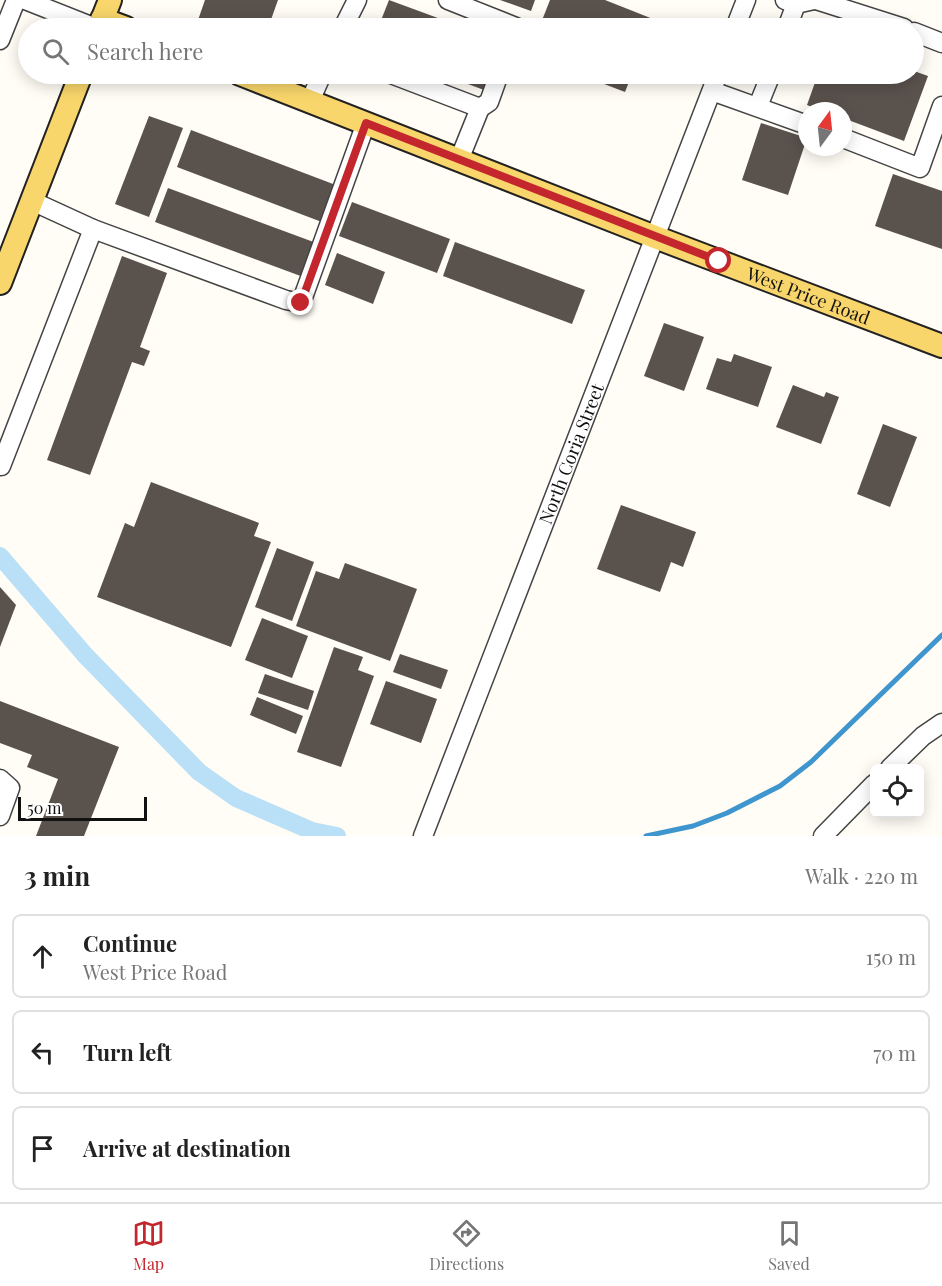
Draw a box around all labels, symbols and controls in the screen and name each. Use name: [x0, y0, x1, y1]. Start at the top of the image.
search box: [18, 18, 924, 84]
icon: search: [39, 35, 72, 68]
text: Search here: [87, 36, 203, 66]
north arrow: [798, 102, 852, 156]
route start: [705, 247, 731, 273]
street label: West Price Road: [743, 261, 874, 330]
route end: [287, 289, 313, 315]
street label: North Coria Street: [533, 379, 609, 527]
map controls: [870, 764, 924, 818]
button: locate: [870, 764, 924, 818]
scale bar: [18, 794, 147, 822]
text: 50 m: [27, 797, 61, 818]
text: 3 min: [24, 858, 90, 893]
text: Walk · 220 m: [805, 862, 918, 889]
text: Continue: [83, 928, 177, 958]
icon: ahead: [26, 940, 59, 973]
text: 150 m: [866, 943, 916, 970]
text: West Price Road: [83, 958, 227, 985]
icon: left: [26, 1036, 59, 1069]
text: Turn left: [83, 1037, 172, 1067]
text: 70 m: [873, 1039, 916, 1066]
icon: arrive: [26, 1132, 59, 1165]
text: Arrive at destination: [83, 1133, 291, 1163]
tab: Map: [132, 1217, 165, 1274]
tab: Directions: [429, 1217, 504, 1274]
tab: Saved: [768, 1217, 810, 1274]

